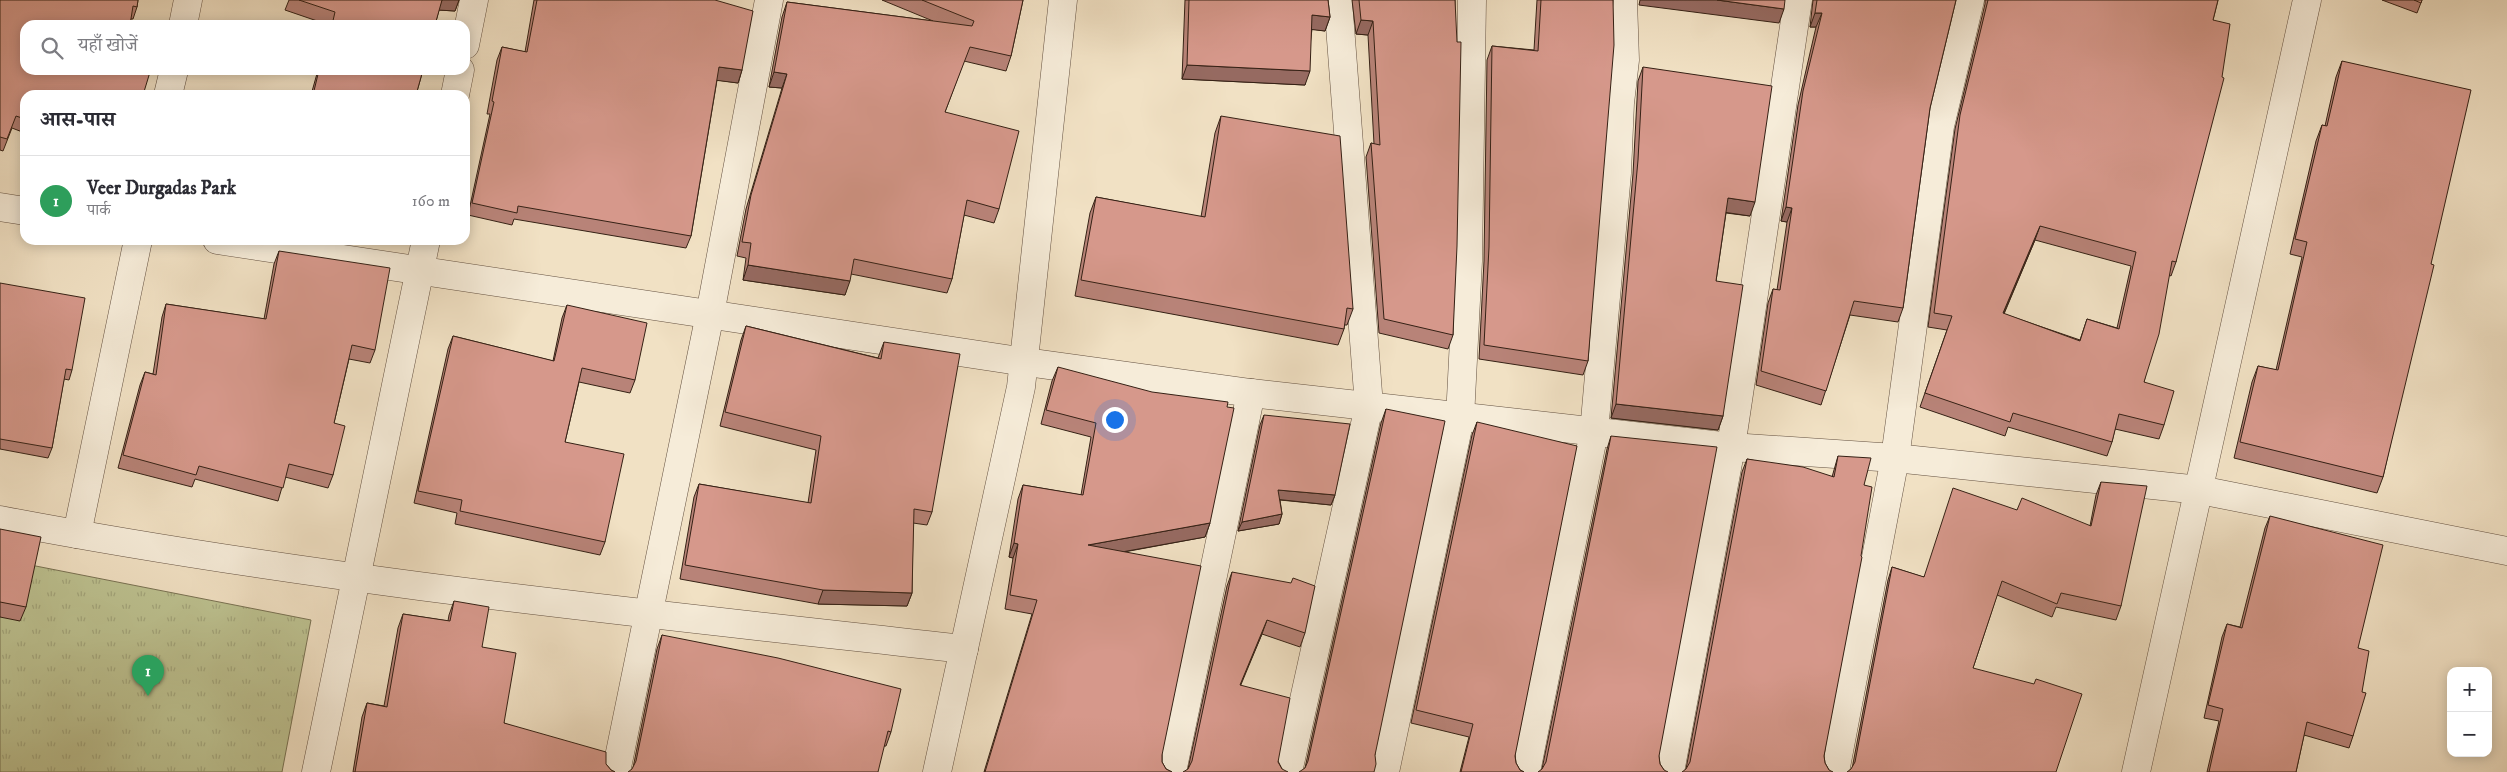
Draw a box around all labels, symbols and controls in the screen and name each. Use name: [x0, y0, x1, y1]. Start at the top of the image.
search box: [20, 20, 470, 75]
icon: search: [38, 34, 66, 62]
text: यहाँ खोजें: [78, 34, 138, 57]
text: आस-पास: [40, 107, 115, 133]
text: Veer Durgadas Park: [87, 177, 236, 200]
text: 1: [53, 191, 59, 211]
text: 160 m: [412, 191, 450, 211]
text: पार्क: [87, 200, 111, 220]
your location: [1102, 407, 1128, 433]
pin: 1: [132, 655, 164, 696]
map controls: [2447, 667, 2492, 757]
button: +: [2447, 667, 2492, 712]
button: −: [2447, 712, 2492, 757]

